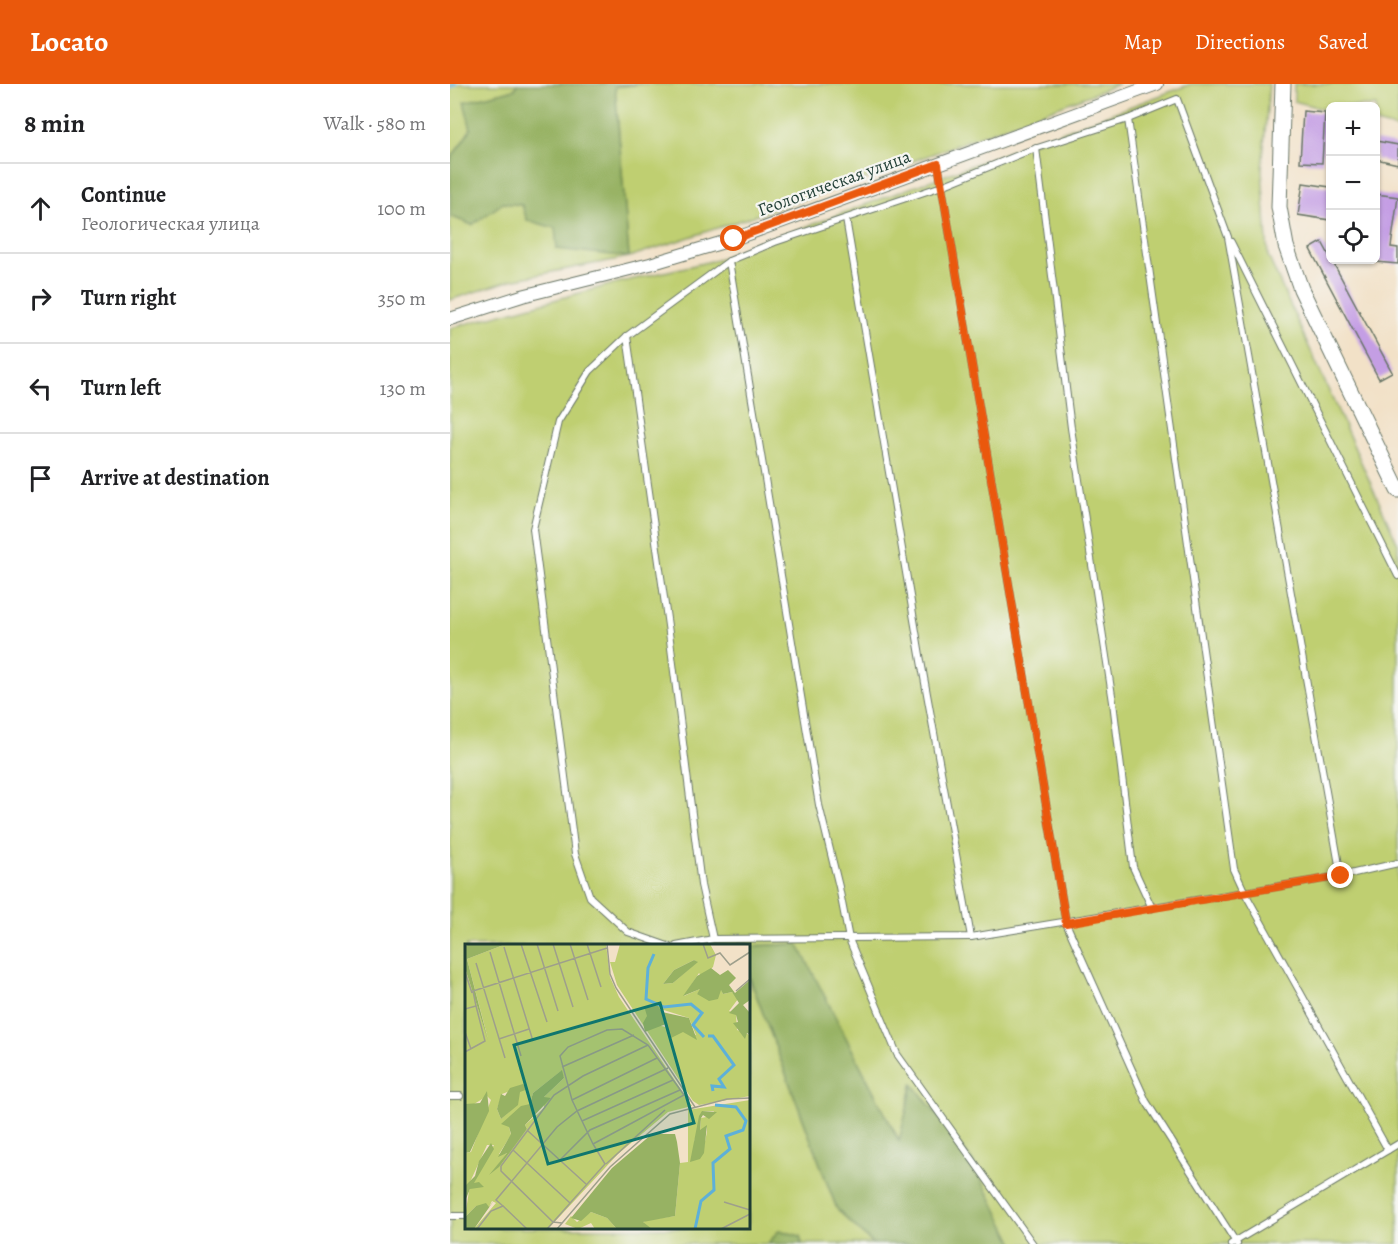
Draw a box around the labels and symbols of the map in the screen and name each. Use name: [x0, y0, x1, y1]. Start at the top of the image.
street label: Геологическая улица: [754, 144, 914, 222]
route start: [720, 225, 746, 251]
route end: [1327, 862, 1353, 888]
inset map: [465, 944, 750, 1229]

